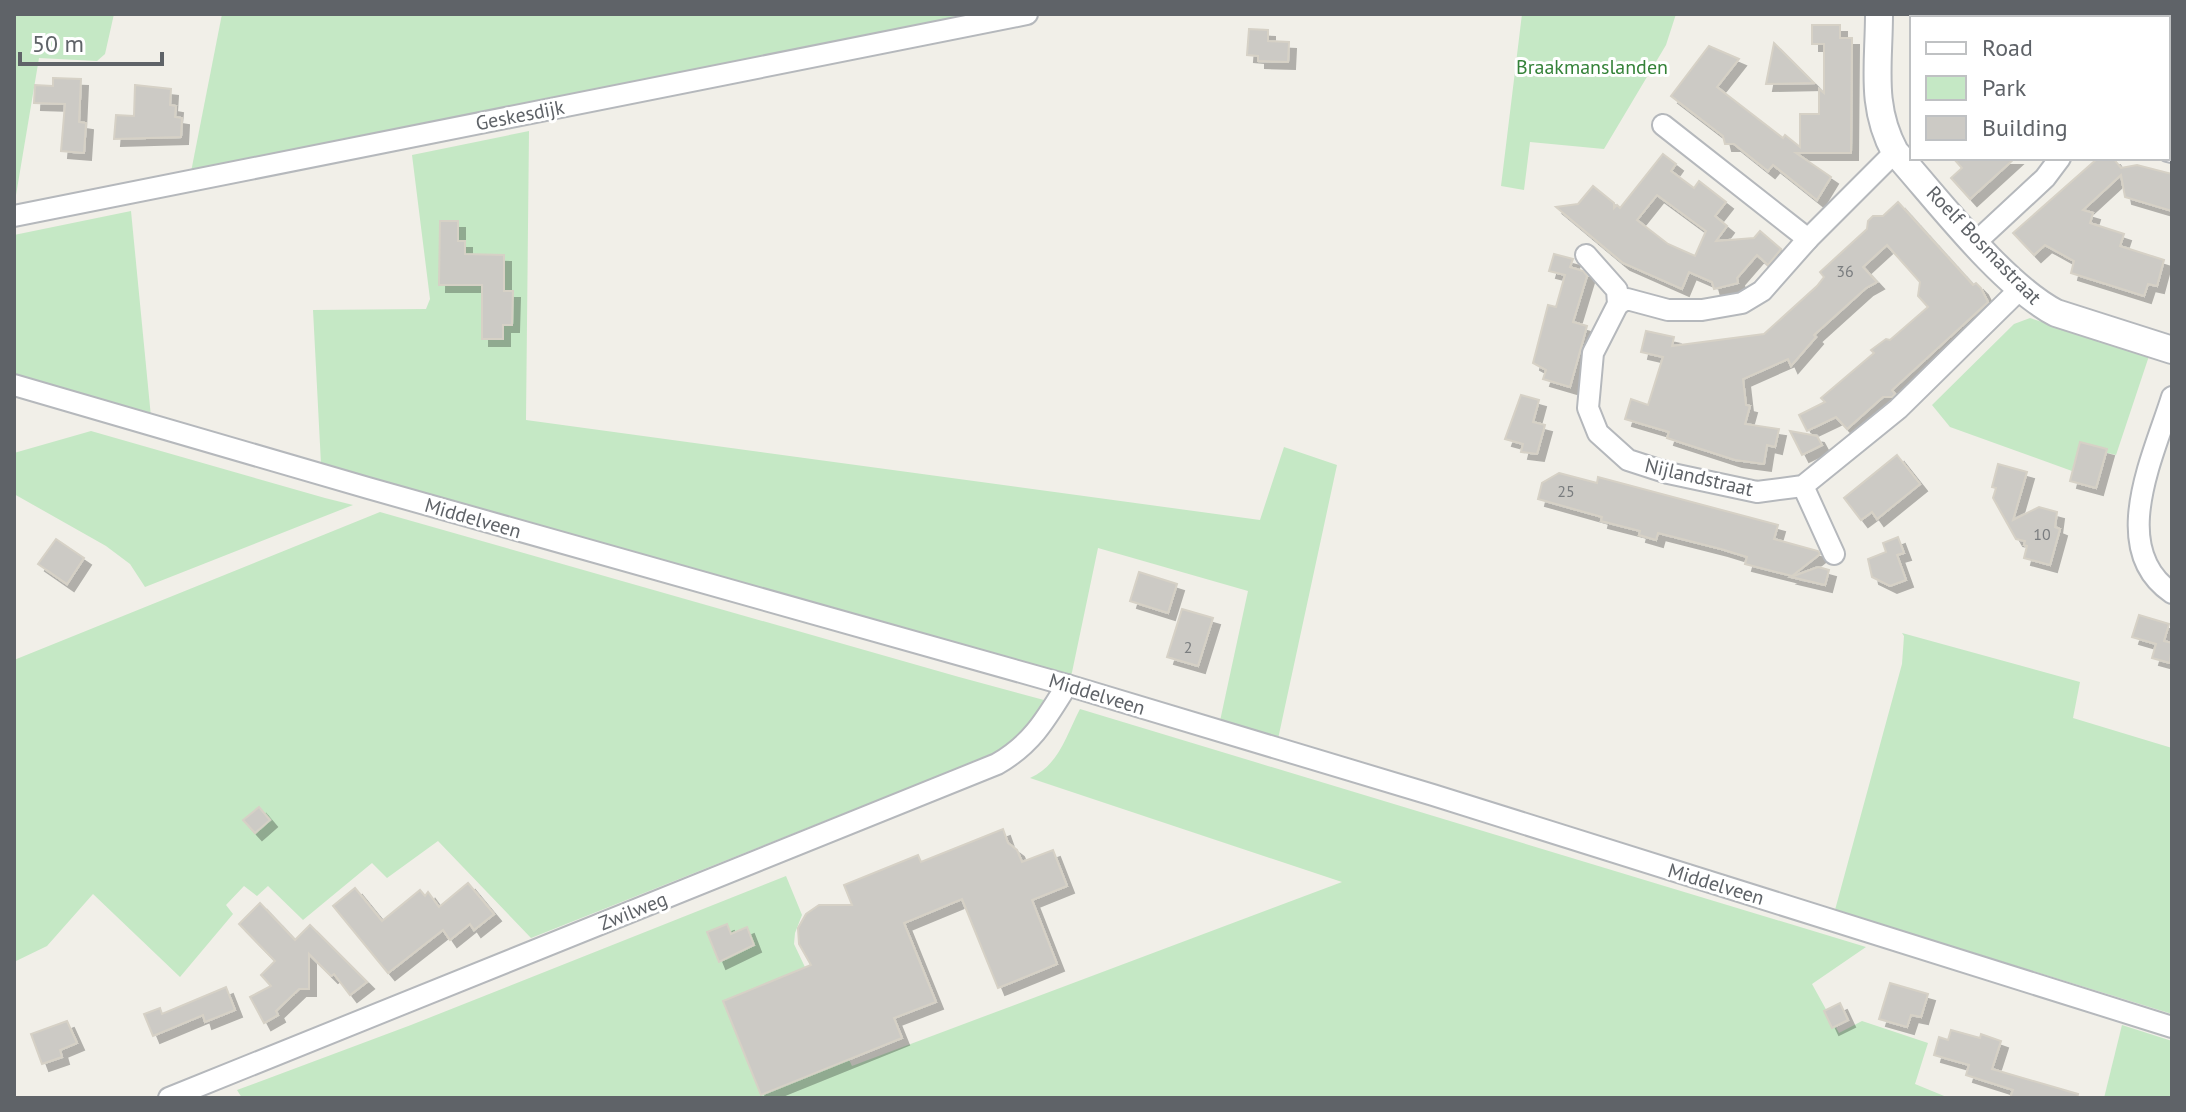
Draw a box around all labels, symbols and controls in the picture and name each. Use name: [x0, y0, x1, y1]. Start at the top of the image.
scale bar: [20, 16, 162, 66]
legend: [1910, 16, 2170, 160]
text: 50 m: [32, 28, 84, 59]
text: Road: [1982, 32, 2033, 63]
park label: Braakmanslanden: [1516, 54, 1668, 80]
text: Park: [1982, 72, 2027, 103]
street label: Geskesdijk: [473, 94, 567, 136]
text: Building: [1982, 112, 2068, 143]
street label: Roelf Bosmastraat: [1921, 180, 2047, 310]
house number: 36: [1836, 261, 1854, 281]
street label: Nijlandstraat: [1642, 452, 1756, 502]
house number: 25: [1557, 481, 1575, 501]
street label: Middelveen: [422, 492, 524, 544]
house number: 10: [2033, 524, 2051, 544]
house number: 2: [1184, 637, 1192, 657]
street label: Middelveen: [1046, 667, 1148, 721]
street label: Middelveen: [1665, 857, 1767, 911]
street label: Zwilweg: [595, 886, 671, 936]

